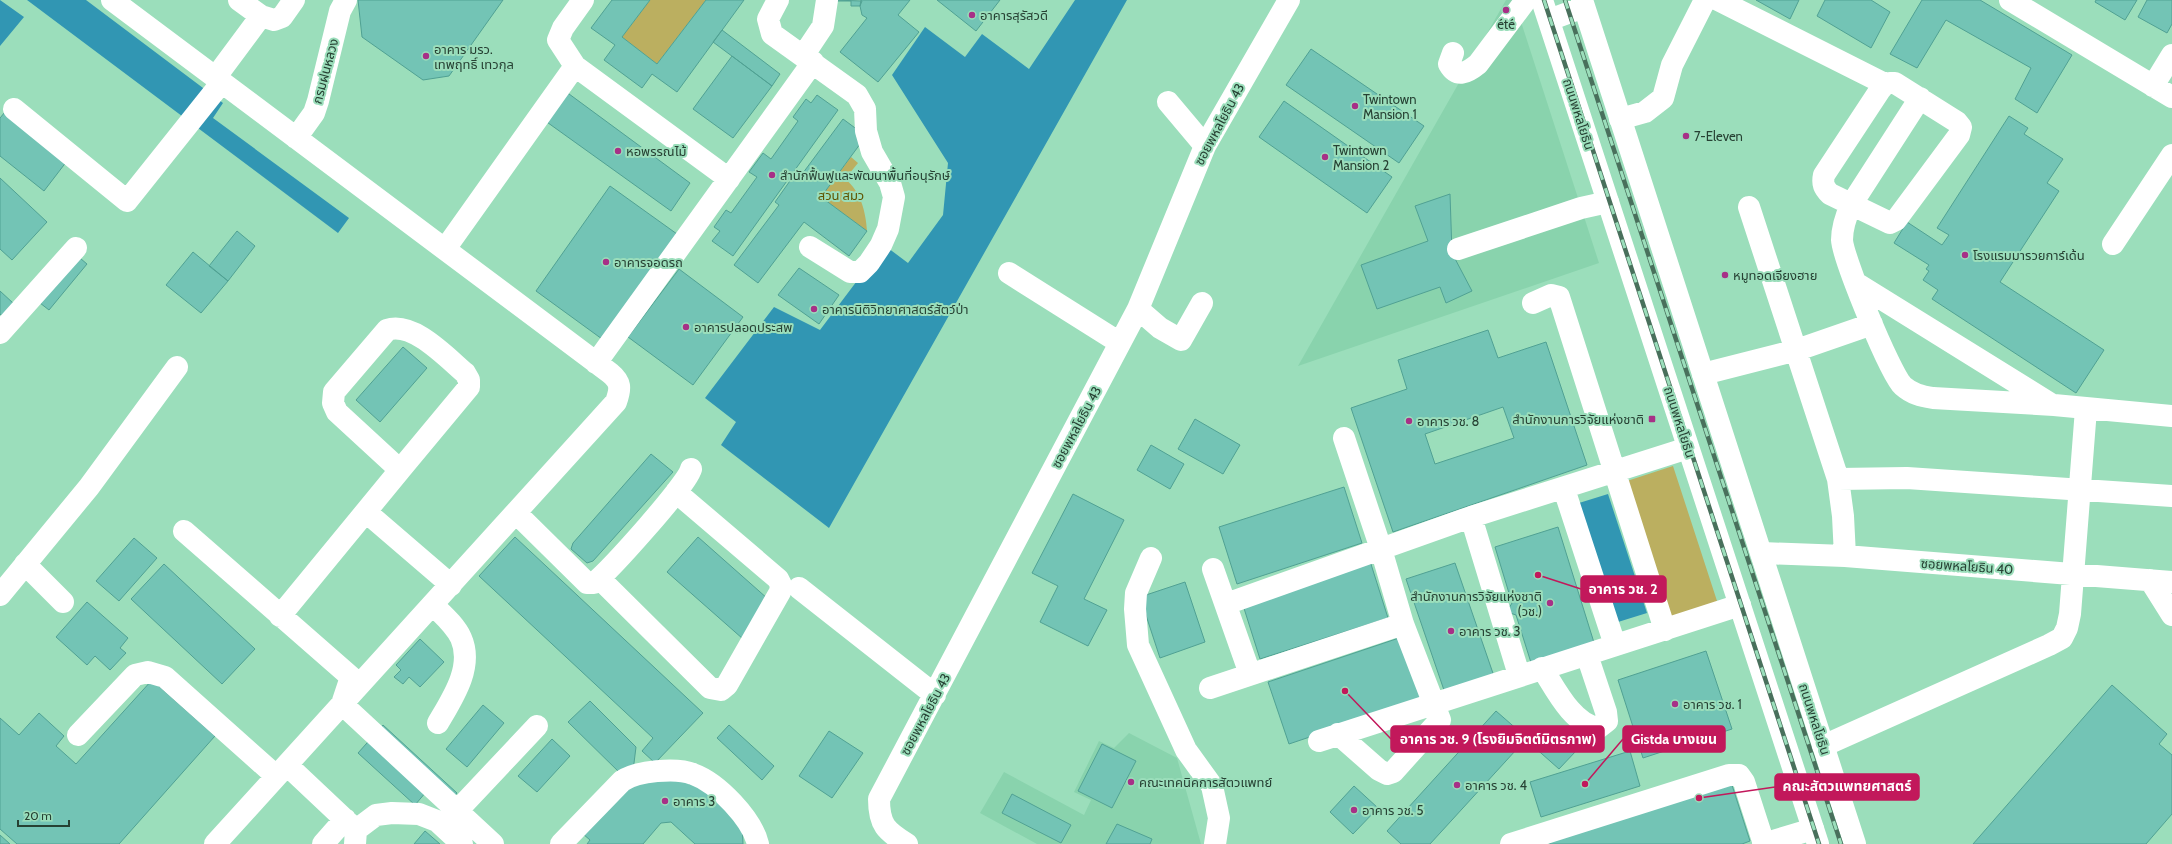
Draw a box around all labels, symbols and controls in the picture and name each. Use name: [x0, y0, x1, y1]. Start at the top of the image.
marker: été: [1501, 5, 1511, 15]
place label: อาคารสุรัสวดี: [980, 7, 1048, 23]
marker: อาคารสุรัสวดี: [967, 10, 977, 20]
place label: été: [1497, 16, 1515, 32]
street label: กรมฝนหลวง: [309, 37, 341, 105]
place label: อาคาร มรว. เทพฤทธิ์ เทวกุล: [434, 41, 514, 72]
marker: อาคาร มรว. เทพฤทธิ์ เทวกุล: [421, 51, 431, 61]
street label: ถนนพหลโยธิน: [1560, 76, 1598, 152]
street label: ซอยพหลโยธิน 43: [1191, 80, 1247, 168]
place label: Twintown Mansion 1: [1363, 91, 1417, 122]
marker: Twintown Mansion 1: [1350, 101, 1360, 111]
place label: 7-Eleven: [1694, 128, 1743, 144]
marker: 7-Eleven: [1681, 131, 1691, 141]
place label: Twintown Mansion 2: [1333, 142, 1389, 173]
place label: หอพรรณไม้: [626, 143, 687, 159]
marker: หอพรรณไม้: [613, 146, 623, 156]
marker: Twintown Mansion 2: [1320, 152, 1330, 162]
place label: สำนักฟื้นฟูและพัฒนาพื้นที่อนุรักษ์: [780, 166, 950, 183]
marker: สำนักฟื้นฟูและพัฒนาพื้นที่อนุรักษ์: [767, 170, 777, 180]
park label: สวน สมว: [818, 187, 864, 203]
place label: โรงแรมมารวยการ์เด้น: [1973, 247, 2085, 263]
marker: โรงแรมมารวยการ์เด้น: [1960, 250, 1970, 260]
place label: อาคารจอดรถ: [614, 254, 683, 270]
marker: อาคารจอดรถ: [601, 257, 611, 267]
place label: หมูทอดเจียงฮาย: [1733, 267, 1817, 283]
marker: หมูทอดเจียงฮาย: [1720, 270, 1730, 280]
place label: อาคารนิติวิทยาศาสตร์สัตว์ป่า: [822, 301, 969, 317]
marker: อาคารนิติวิทยาศาสตร์สัตว์ป่า: [809, 304, 819, 314]
place label: อาคารปลอดประสพ: [694, 319, 792, 335]
marker: อาคารปลอดประสพ: [681, 322, 691, 332]
street label: ซอยพหลโยธิน 43: [1048, 383, 1104, 471]
street label: ถนนพหลโยธิน: [1661, 384, 1699, 460]
place label: สำนักงานการวิจัยแห่งชาติ: [1512, 411, 1644, 427]
place label: อาคาร วช. 8: [1417, 413, 1479, 429]
marker: สำนักงานการวิจัยแห่งชาติ: [1647, 414, 1657, 424]
marker: อาคาร วช. 8: [1404, 416, 1414, 426]
street label: ซอยพหลโยธิน 40: [1920, 555, 2014, 577]
callout: อาคาร วช. 2: [1581, 576, 1666, 602]
text: อาคาร วช. 2: [1588, 580, 1658, 598]
place label: สำนักงานการวิจัยแห่งชาติ (วช.): [1410, 588, 1542, 619]
marker: สำนักงานการวิจัยแห่งชาติ (วช.): [1545, 598, 1555, 608]
place label: อาคาร วช. 3: [1459, 623, 1520, 639]
marker: อาคาร วช. 3: [1446, 626, 1456, 636]
street label: ซอยพหลโยธิน 43: [897, 670, 953, 758]
street label: ถนนพหลโยธิน: [1796, 681, 1834, 757]
place label: อาคาร วช. 1: [1683, 696, 1742, 712]
marker: อาคาร วช. 1: [1670, 699, 1680, 709]
callout: อาคาร วช. 9 (โรงยิมจิตต์มิตรภาพ): [1391, 726, 1604, 752]
callout: Gistda บางเขน: [1623, 726, 1725, 752]
text: อาคาร วช. 9 (โรงยิมจิตต์มิตรภาพ): [1400, 730, 1596, 748]
text: Gistda บางเขน: [1631, 730, 1717, 748]
place label: คณะเทคนิคการสัตวแพทย์: [1139, 774, 1272, 790]
callout: คณะสัตวแพทยศาสตร์: [1775, 774, 1919, 800]
marker: คณะเทคนิคการสัตวแพทย์: [1126, 777, 1136, 787]
place label: อาคาร วช. 4: [1465, 777, 1527, 793]
text: คณะสัตวแพทยศาสตร์: [1783, 777, 1912, 795]
marker: อาคาร วช. 4: [1452, 780, 1462, 790]
place label: อาคาร 3: [673, 793, 715, 809]
marker: อาคาร 3: [660, 796, 670, 806]
scale bar: [18, 802, 69, 828]
place label: อาคาร วช. 5: [1362, 802, 1423, 818]
marker: อาคาร วช. 5: [1349, 805, 1359, 815]
text: 20 m: [24, 808, 52, 823]

